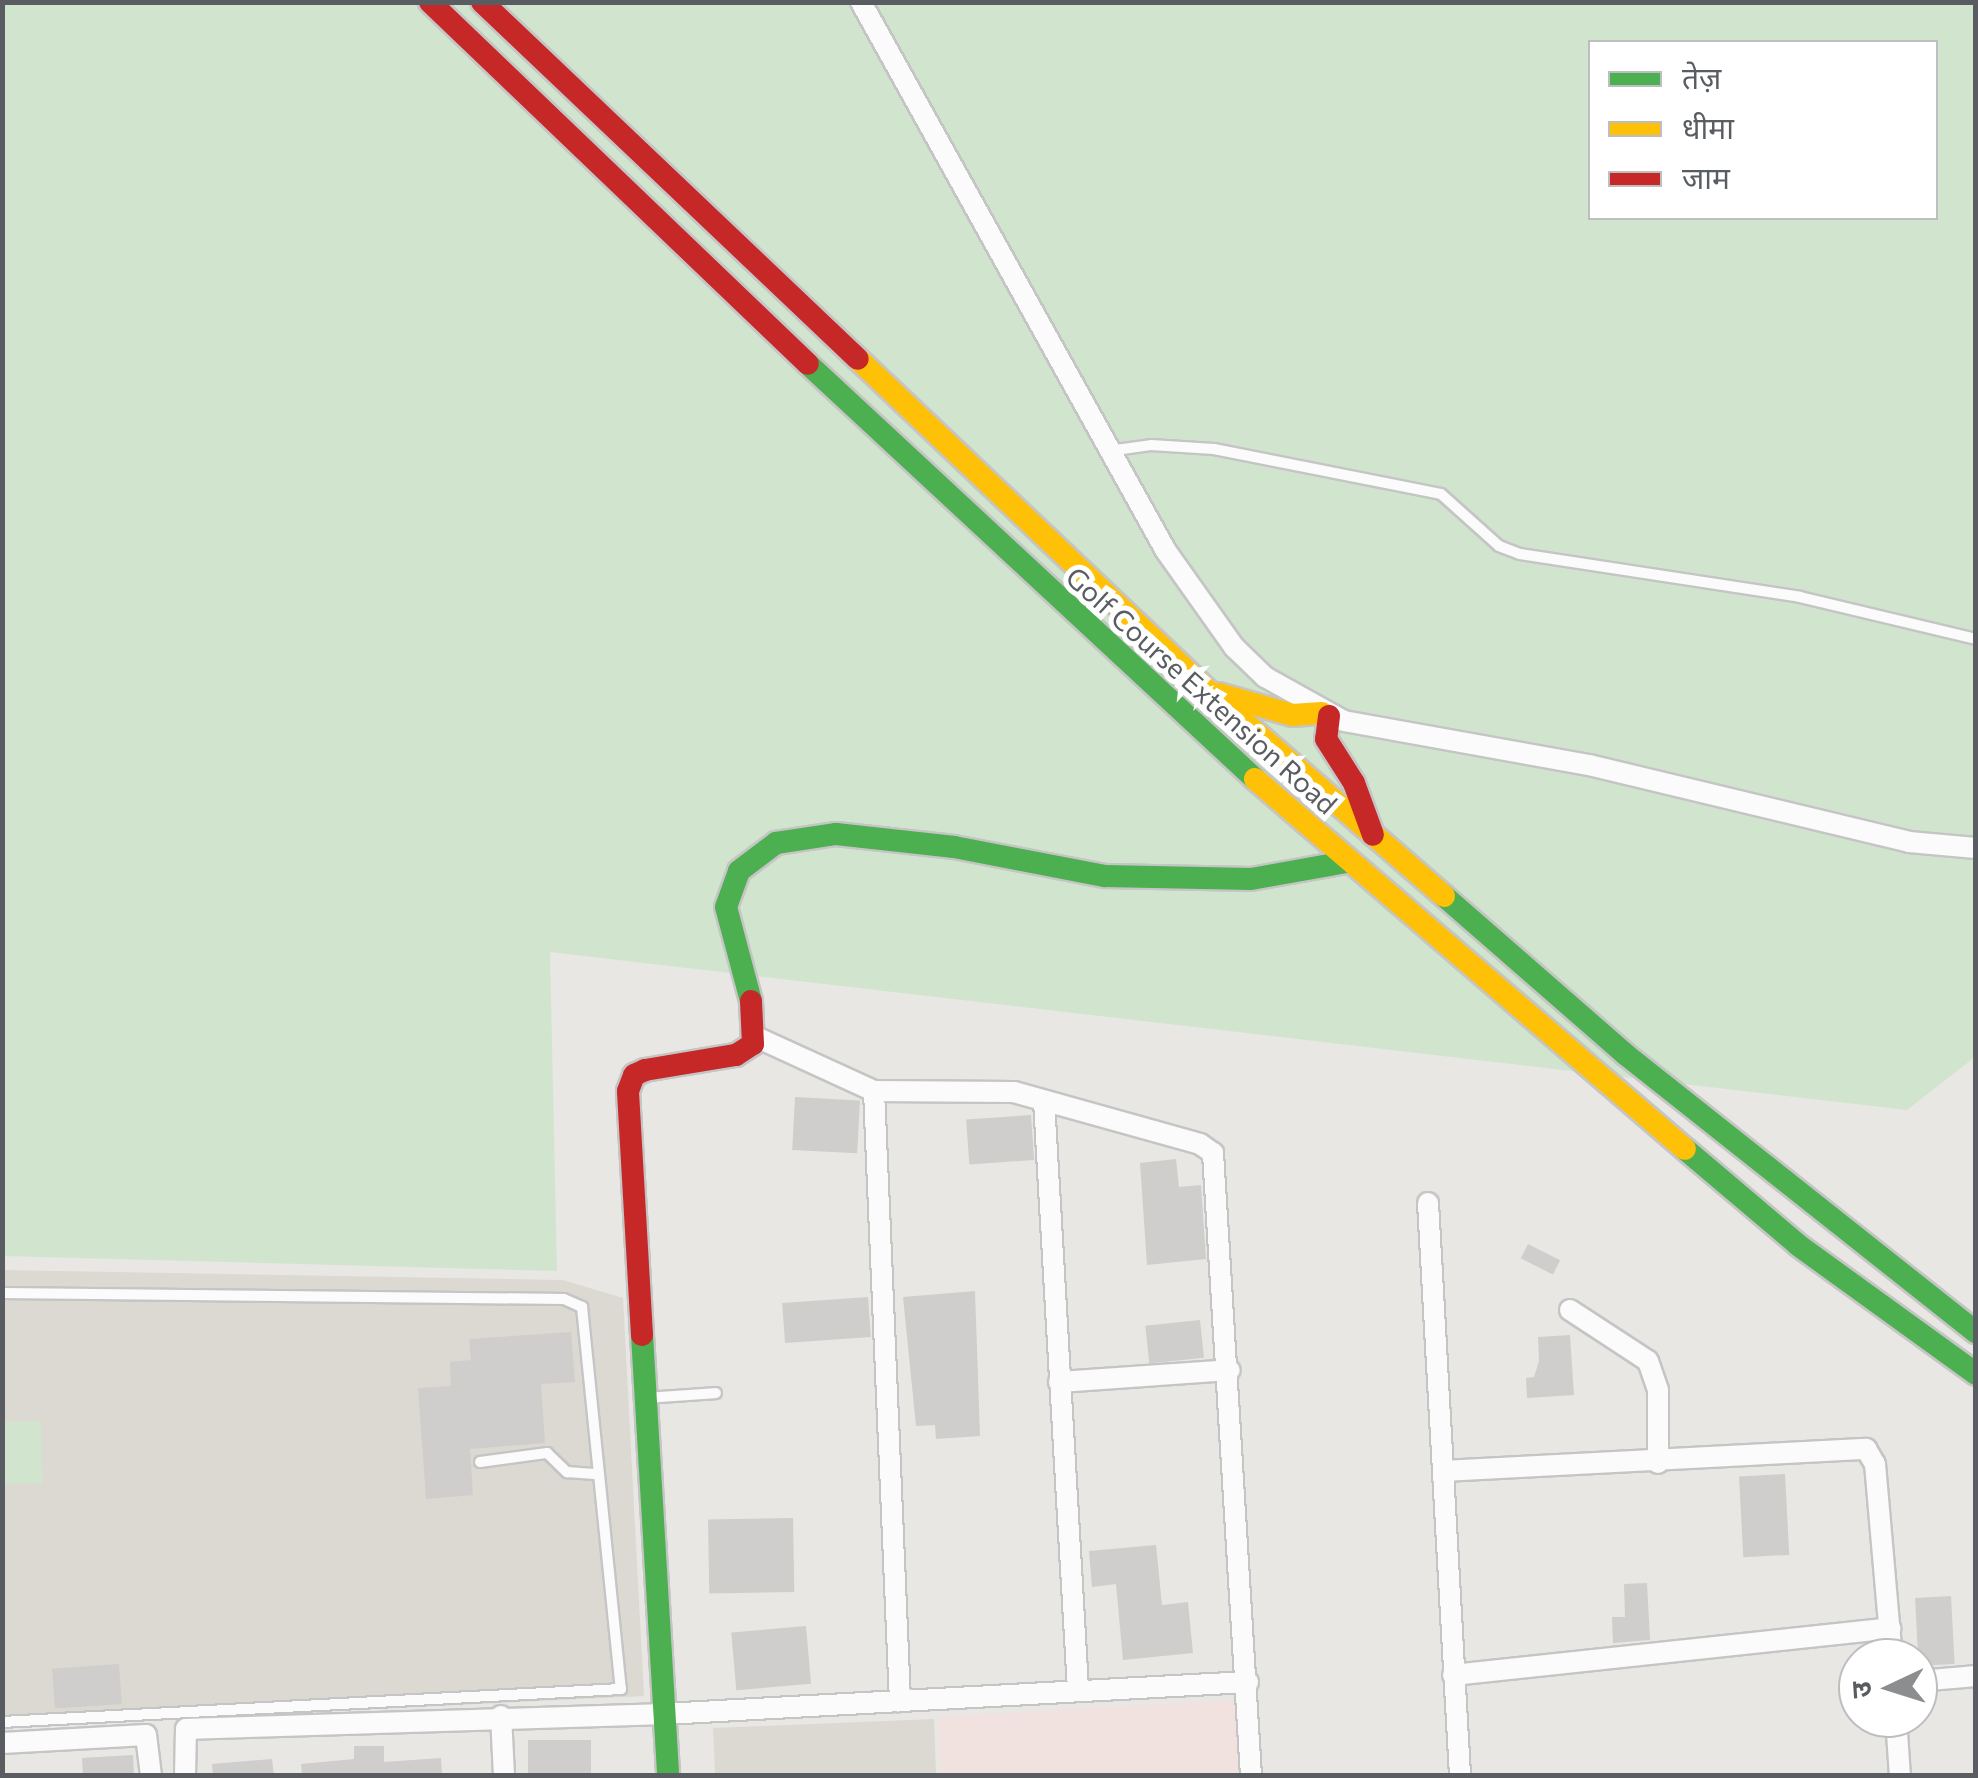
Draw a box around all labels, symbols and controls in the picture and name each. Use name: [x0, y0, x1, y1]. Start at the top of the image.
legend: [1588, 40, 1938, 220]
text: तेज़: [1682, 58, 1721, 95]
text: धीमा: [1682, 108, 1734, 145]
text: जाम: [1682, 158, 1730, 195]
street label: Golf Course Extension Road: [1060, 559, 1344, 821]
north arrow: [1838, 1638, 1938, 1738]
text: उ: [1843, 1681, 1878, 1699]

